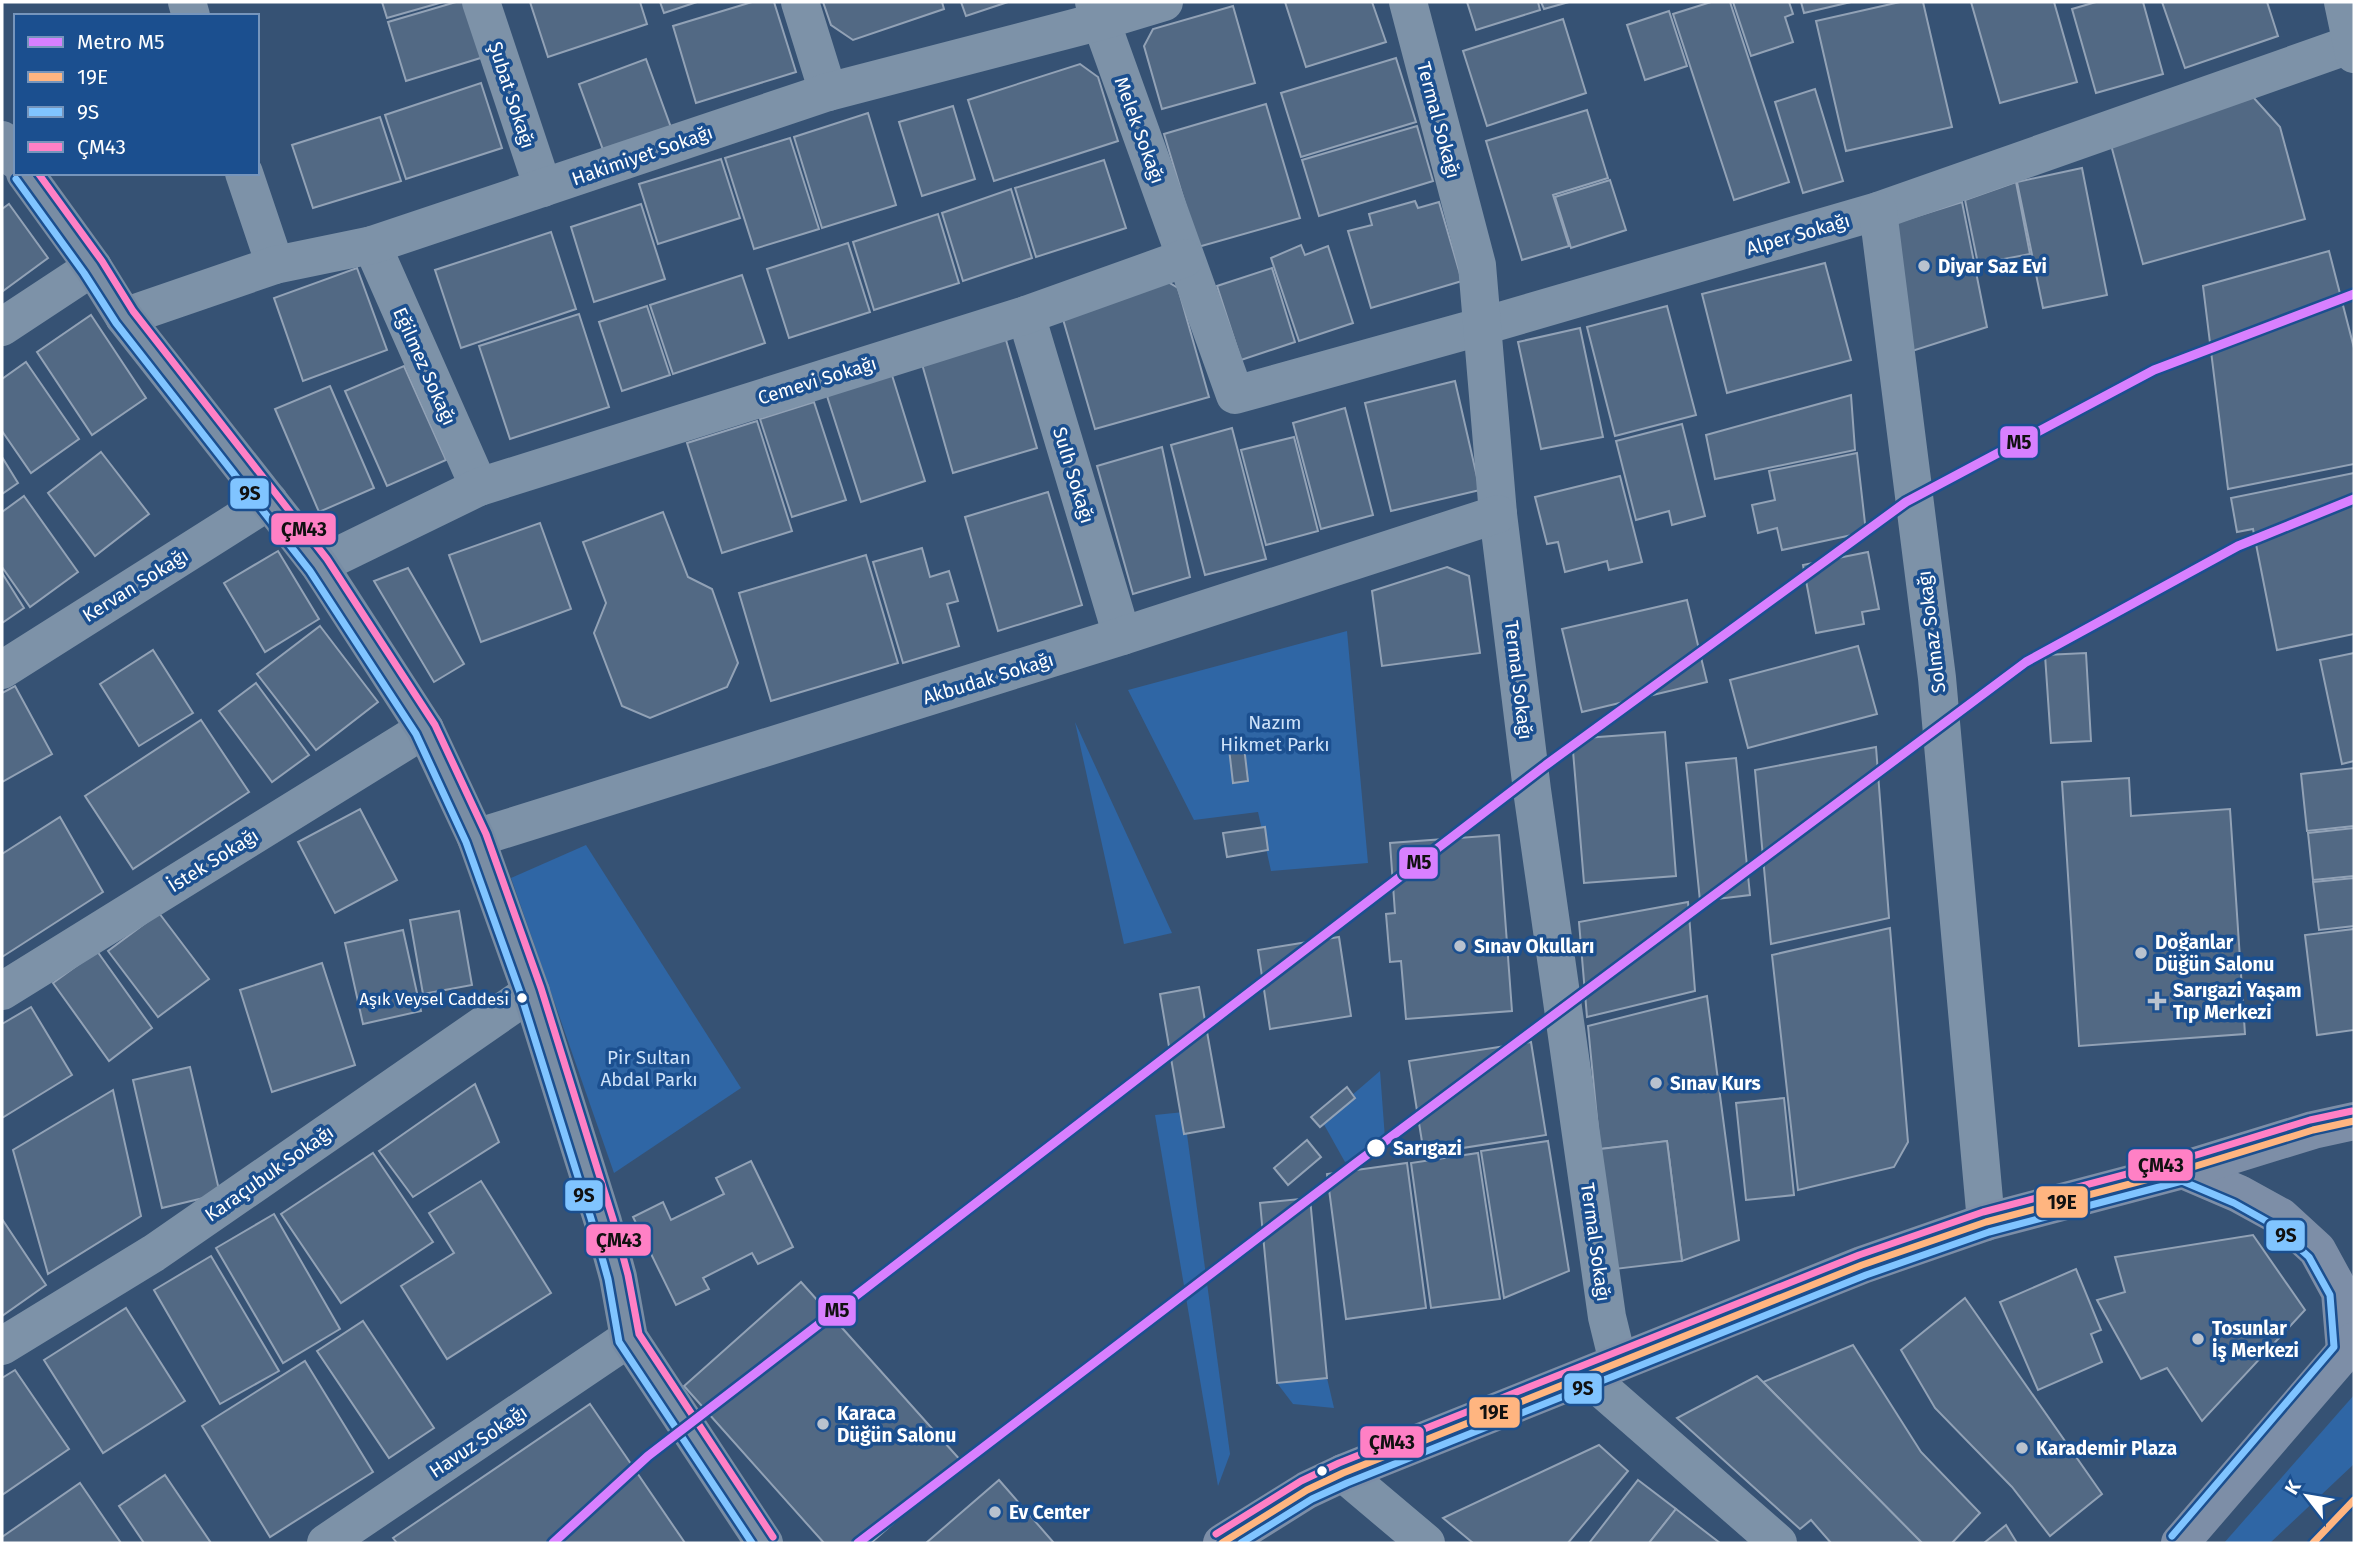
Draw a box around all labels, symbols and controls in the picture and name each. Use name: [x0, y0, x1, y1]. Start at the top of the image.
legend: [14, 14, 259, 175]
text: Metro M5: [77, 29, 165, 55]
street label: Şubat Sokağı: [483, 39, 540, 152]
street label: Termal Sokağı: [1412, 59, 1465, 181]
text: 19E: [77, 64, 108, 90]
street label: Melek Sokağı: [1110, 74, 1169, 187]
text: 9S: [77, 99, 99, 125]
street label: Hakimiyet Sokağı: [569, 121, 716, 190]
text: ÇM43: [77, 134, 126, 160]
street label: Alper Sokağı: [1744, 209, 1853, 260]
place label: Diyar Saz Evi: [1938, 255, 2047, 278]
marker: Diyar Saz Evi: [1916, 258, 1932, 274]
street label: Eğilmez Sokağı: [388, 304, 461, 429]
street label: Cemevi Sokağı: [755, 351, 879, 409]
street label: Sulh Sokağı: [1048, 424, 1099, 526]
line badge: M5: [1999, 425, 2039, 459]
text: M5: [2006, 431, 2032, 454]
line badge: 9S: [229, 477, 270, 510]
text: 9S: [239, 482, 261, 505]
line badge: ÇM43: [270, 512, 337, 546]
text: ÇM43: [281, 518, 327, 542]
street label: Kervan Sokağı: [78, 544, 192, 627]
street label: Solmaz Sokağı: [1913, 569, 1950, 695]
street label: Termal Sokağı: [1500, 619, 1537, 741]
street label: Akbudak Sokağı: [920, 648, 1056, 709]
park label: Nazım Hikmet Parkı: [1220, 711, 1330, 756]
street label: İstek Sokağı: [164, 824, 263, 897]
line badge: M5: [1398, 846, 1439, 880]
text: M5: [1406, 851, 1432, 874]
place label: Doğanlar Düğün Salonu: [2155, 931, 2274, 976]
place label: Sınav Okulları: [1474, 935, 1594, 958]
marker: Sınav Okulları: [1452, 938, 1468, 954]
marker: Doğanlar Düğün Salonu: [2133, 945, 2149, 961]
place label: Sarıgazi Yaşam Tıp Merkezi: [2173, 979, 2302, 1024]
place label: Aşık Veysel Caddesi: [359, 989, 509, 1010]
marker: Aşık Veysel Caddesi: [515, 991, 529, 1005]
marker: Sarıgazi Yaşam Tıp Merkezi: [2147, 991, 2167, 1011]
park label: Pir Sultan Abdal Parkı: [600, 1046, 698, 1091]
place label: Sınav Kurs: [1670, 1072, 1761, 1095]
marker: Sınav Kurs: [1648, 1075, 1664, 1091]
street label: Karaçubuk Sokağı: [201, 1120, 338, 1226]
marker: Sarıgazi: [1365, 1137, 1387, 1159]
place label: Sarıgazi: [1393, 1137, 1462, 1160]
line badge: ÇM43: [2127, 1148, 2194, 1182]
text: ÇM43: [2138, 1154, 2184, 1178]
line badge: 9S: [564, 1179, 604, 1212]
street label: Termal Sokağı: [1576, 1181, 1615, 1303]
text: 9S: [573, 1184, 595, 1207]
line badge: 19E: [2035, 1185, 2089, 1219]
text: 19E: [2047, 1191, 2077, 1214]
line badge: 9S: [2265, 1219, 2306, 1252]
line badge: ÇM43: [585, 1223, 652, 1257]
text: 9S: [2275, 1224, 2297, 1247]
text: ÇM43: [596, 1229, 642, 1253]
line badge: M5: [817, 1294, 857, 1327]
text: M5: [824, 1299, 850, 1322]
place label: Tosunlar İş Merkezi: [2212, 1317, 2299, 1362]
marker: Tosunlar İş Merkezi: [2190, 1331, 2206, 1347]
line badge: 9S: [1563, 1372, 1603, 1405]
text: 9S: [1572, 1377, 1594, 1400]
line badge: 19E: [1468, 1396, 1521, 1429]
street label: Havuz Sokağı: [425, 1400, 532, 1483]
text: 19E: [1479, 1401, 1509, 1424]
place label: Karaca Düğün Salonu: [837, 1402, 956, 1447]
marker: Karaca Düğün Salonu: [815, 1416, 831, 1432]
line badge: ÇM43: [1359, 1425, 1425, 1459]
text: ÇM43: [1369, 1431, 1415, 1455]
place label: Karademir Plaza: [2036, 1437, 2177, 1460]
marker: Karademir Plaza: [2014, 1440, 2030, 1456]
north arrow: [2272, 1461, 2342, 1531]
unlabelled marker: [1315, 1464, 1329, 1478]
text: K: [2280, 1476, 2306, 1499]
place label: Ev Center: [1009, 1501, 1090, 1524]
marker: Ev Center: [987, 1504, 1003, 1520]

